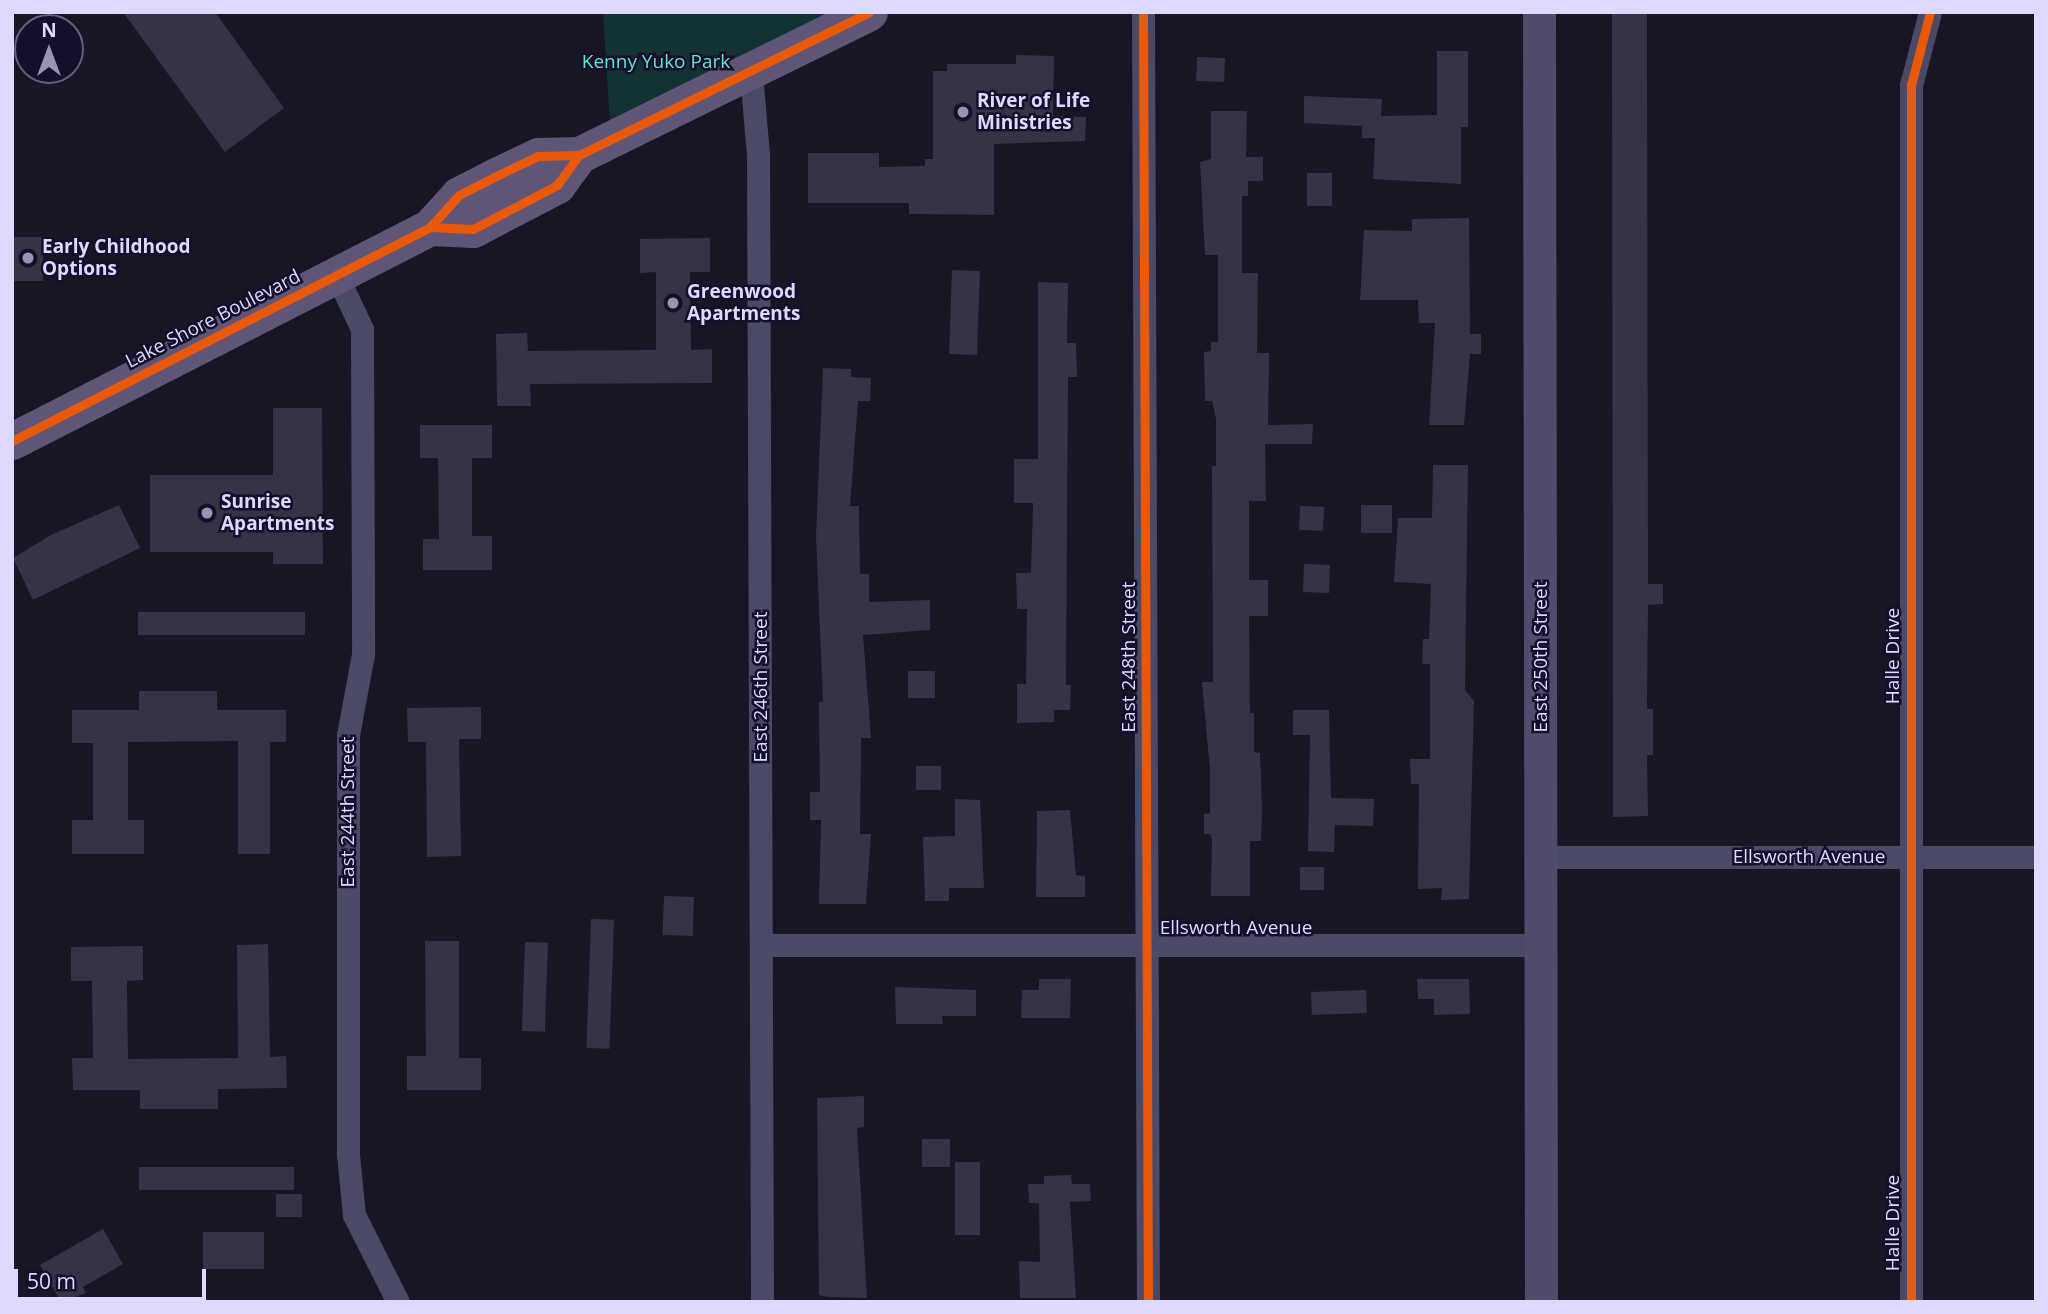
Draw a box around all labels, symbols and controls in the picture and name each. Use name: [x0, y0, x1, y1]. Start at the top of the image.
north arrow: [14, 14, 84, 84]
text: N: [41, 17, 57, 43]
park label: Kenny Yuko Park: [582, 51, 730, 73]
place label: River of Life Ministries: [977, 90, 1090, 134]
marker: River of Life Ministries: [955, 104, 971, 120]
place label: Early Childhood Options: [42, 236, 191, 280]
marker: Early Childhood Options: [20, 250, 36, 266]
street label: Lake Shore Boulevard: [122, 265, 304, 373]
place label: Greenwood Apartments: [687, 281, 801, 325]
marker: Greenwood Apartments: [665, 295, 681, 311]
place label: Sunrise Apartments: [221, 491, 335, 535]
marker: Sunrise Apartments: [199, 505, 215, 521]
street label: East 248th Street: [1118, 582, 1140, 732]
street label: East 250th Street: [1530, 582, 1552, 732]
street label: Halle Drive: [1882, 608, 1904, 704]
street label: East 246th Street: [750, 612, 772, 762]
street label: East 244th Street: [337, 737, 359, 887]
street label: Ellsworth Avenue: [1733, 846, 1885, 868]
street label: Ellsworth Avenue: [1160, 917, 1312, 939]
street label: Halle Drive: [1882, 1175, 1904, 1271]
scale bar: [18, 1254, 210, 1298]
text: 50 m: [27, 1267, 76, 1295]

